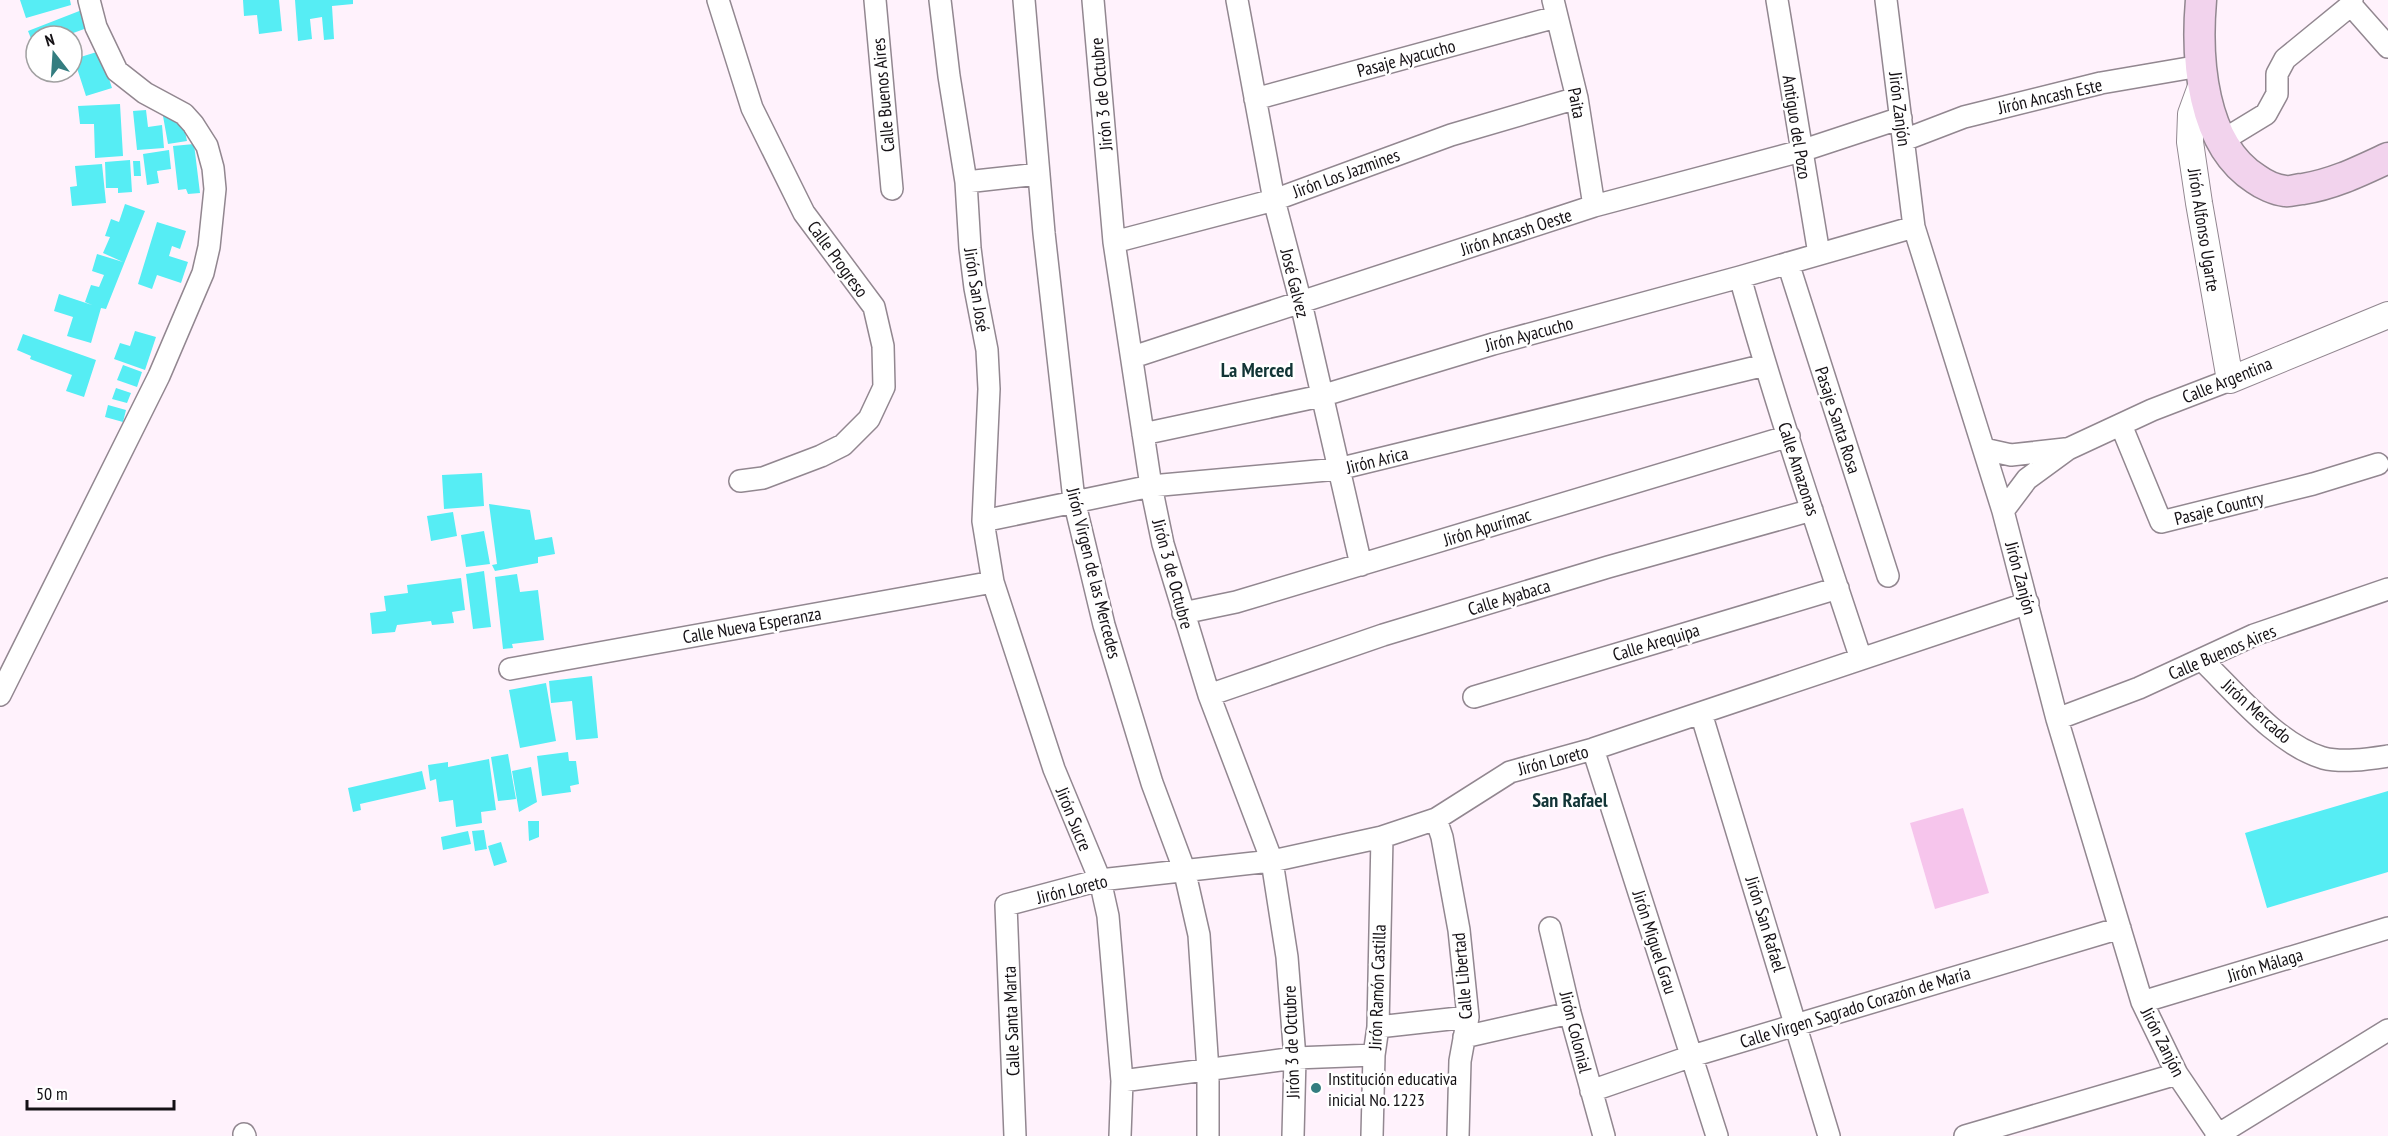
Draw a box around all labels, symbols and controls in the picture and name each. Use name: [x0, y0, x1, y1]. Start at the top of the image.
north arrow: [24, 24, 84, 84]
text: N: [43, 29, 57, 50]
street label: Pasaje Ayacucho: [1354, 34, 1458, 82]
street label: Calle Buenos Aires: [867, 37, 899, 153]
street label: Jirón 3 de Octubre: [1085, 37, 1117, 152]
street label: Jirón Zanjón: [1884, 70, 1916, 147]
street label: Antiguo del Pozo: [1777, 73, 1817, 181]
street label: Jirón Ancash Este: [1995, 73, 2104, 119]
street label: Paita: [1563, 86, 1591, 120]
street label: Jirón Los Jazmines: [1288, 143, 1403, 203]
street label: Jirón Alfonso Ugarte: [2183, 166, 2225, 293]
street label: Jirón Ancash Oeste: [1456, 203, 1575, 261]
street label: Calle Progreso: [802, 216, 874, 302]
street label: Jirón San José: [959, 245, 995, 334]
street label: José Galvez: [1275, 245, 1315, 320]
street label: Jirón Ayacucho: [1481, 311, 1576, 357]
street label: Calle Argentina: [2179, 352, 2275, 408]
district label: La Merced: [1221, 357, 1293, 383]
street label: Pasaje Santa Rosa: [1810, 364, 1866, 476]
street label: Calle Amazonas: [1773, 419, 1825, 519]
street label: Jirón Arica: [1343, 441, 1410, 479]
street label: Jirón Virgen de las Mercedes: [1061, 484, 1126, 661]
street label: Pasaje Country: [2172, 486, 2266, 530]
street label: Jirón Apurímac: [1439, 503, 1534, 552]
street label: Jirón 3 de Octubre: [1147, 516, 1199, 631]
street label: Jirón Zanjón: [2000, 538, 2042, 617]
street label: Calle Ayabaca: [1465, 574, 1553, 620]
street label: Calle Nueva Esperanza: [681, 601, 823, 649]
street label: Calle Arequipa: [1610, 618, 1702, 666]
street label: Calle Buenos Aires: [2165, 619, 2279, 685]
street label: Jirón Mercado: [2217, 673, 2297, 748]
street label: Jirón Loreto: [1514, 740, 1591, 781]
street label: Jirón Sucre: [1050, 783, 1097, 854]
district label: San Rafael: [1532, 787, 1608, 813]
street label: Jirón Loreto: [1033, 869, 1110, 909]
street label: Jirón San Rafael: [1740, 873, 1792, 975]
street label: Jirón Miguel Grau: [1627, 886, 1683, 997]
street label: Jirón Ramón Castilla: [1363, 924, 1391, 1051]
street label: Calle Libertad: [1447, 932, 1477, 1020]
street label: Jirón Málaga: [2224, 943, 2306, 988]
street label: Calle Virgen Sagrado Corazón de María: [1737, 961, 1973, 1053]
street label: Calle Santa Marta: [998, 966, 1024, 1076]
street label: Jirón 3 de Octubre: [1278, 985, 1304, 1100]
street label: Jirón Colonial: [1555, 988, 1597, 1076]
street label: Jirón Zanjón: [2135, 1003, 2190, 1080]
place label: Institución educativa inicial No. 1223: [1328, 1067, 1457, 1111]
scale bar: [27, 1073, 174, 1111]
marker: Institución educativa inicial No. 1223: [1309, 1081, 1323, 1095]
text: 50 m: [36, 1082, 68, 1105]

